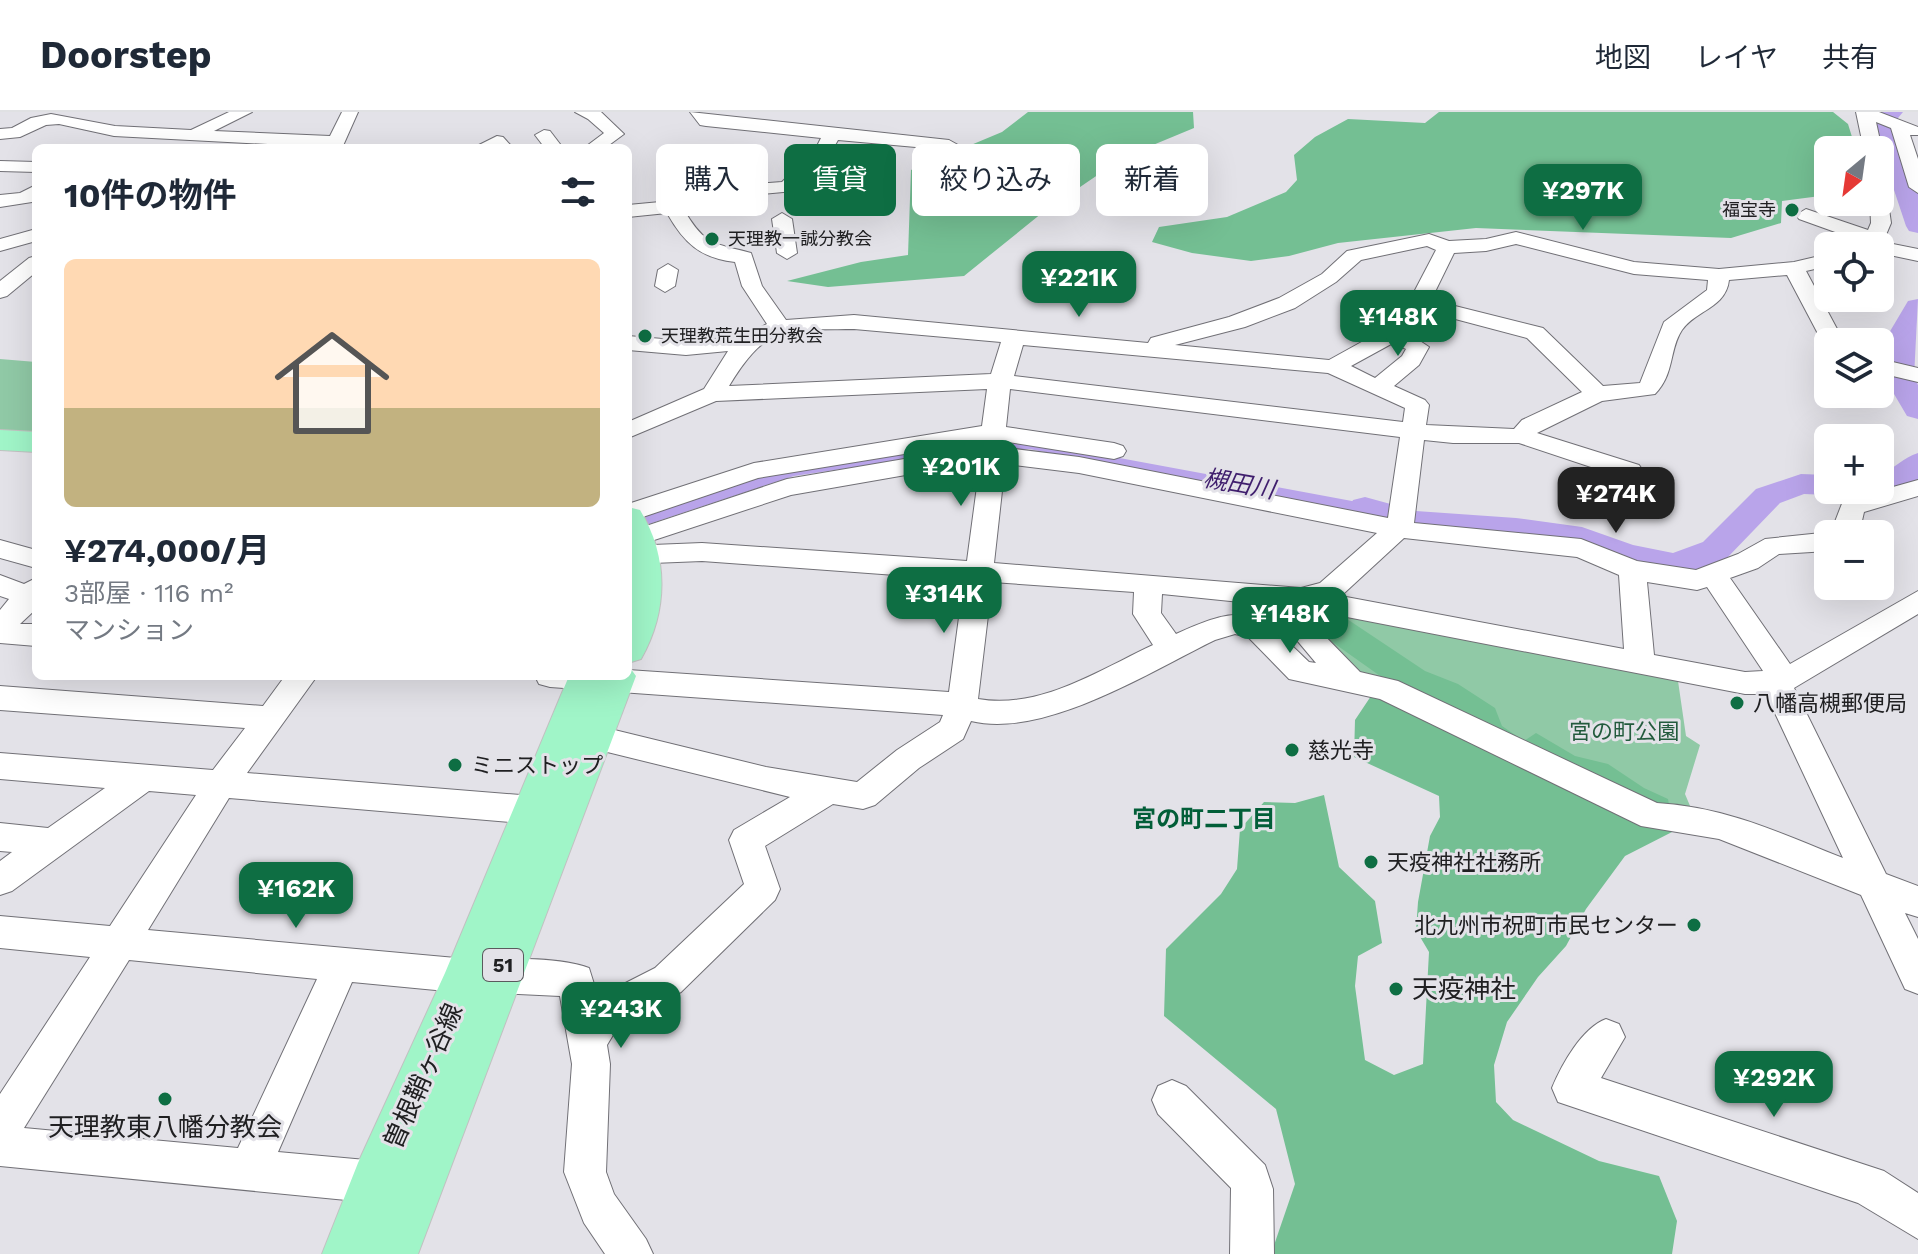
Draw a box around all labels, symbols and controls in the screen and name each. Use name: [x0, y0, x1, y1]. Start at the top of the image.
text: Doorstep: [40, 33, 212, 77]
text: 地図: [1595, 41, 1651, 74]
text: レイヤ: [1695, 41, 1778, 74]
text: 共有: [1822, 41, 1878, 74]
north arrow: [1814, 136, 1894, 216]
map controls: [1814, 136, 1894, 600]
chip: 購入: [656, 144, 768, 216]
chip: 賃貸: [784, 144, 896, 216]
chip: 絞り込み: [912, 144, 1080, 216]
chip: 新着: [1096, 144, 1208, 216]
pin: ¥297K: [1527, 164, 1639, 232]
icon: filters: [556, 170, 600, 214]
text: 10件の物件: [64, 175, 237, 215]
text: ¥297K: [1542, 175, 1624, 205]
place label: 福宝寺: [1722, 199, 1776, 220]
marker: 福宝寺: [1783, 201, 1801, 219]
place label: 天理教一誠分教会: [728, 228, 872, 249]
marker: 天理教一誠分教会: [703, 230, 721, 248]
button: locate: [1814, 232, 1894, 312]
pin: ¥221K: [1023, 251, 1135, 319]
text: ¥221K: [1040, 262, 1118, 292]
pin: ¥148K: [1342, 290, 1454, 358]
text: ¥148K: [1358, 301, 1438, 331]
icon: home: [260, 311, 404, 455]
place label: 天理教荒生田分教会: [661, 325, 823, 346]
marker: 天理教荒生田分教会: [636, 327, 654, 345]
button: layers: [1814, 328, 1894, 408]
button: +: [1814, 424, 1894, 504]
pin: ¥201K: [905, 440, 1017, 508]
text: ¥201K: [922, 451, 1000, 481]
water label: 槻田川: [1201, 464, 1280, 505]
pin: ¥274K: [1560, 467, 1672, 535]
text: ¥274K: [1576, 478, 1656, 508]
button: −: [1814, 520, 1894, 600]
text: ¥274,000/月: [64, 530, 270, 570]
pin: ¥314K: [888, 567, 1000, 635]
text: 3部屋 · 116 m²: [64, 578, 233, 608]
text: ¥314K: [905, 578, 983, 608]
pin: ¥148K: [1234, 587, 1346, 655]
text: ¥148K: [1250, 598, 1330, 628]
text: マンション: [64, 615, 194, 645]
place label: 八幡高槻郵便局: [1753, 691, 1907, 716]
marker: 八幡高槻郵便局: [1728, 694, 1746, 712]
park label: 宮の町公園: [1569, 719, 1679, 744]
place label: 慈光寺: [1308, 738, 1374, 763]
marker: 慈光寺: [1283, 741, 1301, 759]
place label: ミニストップ: [471, 753, 603, 778]
marker: ミニストップ: [446, 756, 464, 774]
district label: 宮の町二丁目: [1132, 805, 1276, 833]
place label: 天疫神社社務所: [1387, 850, 1541, 875]
marker: 天疫神社社務所: [1362, 853, 1380, 871]
pin: ¥162K: [240, 862, 352, 930]
text: ¥162K: [257, 873, 335, 903]
place label: 北九州市祝町市民センター: [1414, 913, 1678, 938]
marker: 北九州市祝町市民センター: [1685, 916, 1703, 934]
road number: 51: [483, 949, 523, 981]
place label: 天疫神社: [1412, 974, 1516, 1004]
marker: 天疫神社: [1387, 980, 1405, 998]
pin: ¥243K: [565, 982, 677, 1050]
text: ¥243K: [580, 993, 662, 1023]
street label: 曽根鞘ヶ谷線: [378, 999, 468, 1153]
pin: ¥292K: [1718, 1051, 1830, 1119]
text: ¥292K: [1733, 1062, 1815, 1092]
marker: 天理教東八幡分教会: [156, 1090, 174, 1108]
place label: 天理教東八幡分教会: [48, 1112, 282, 1142]

